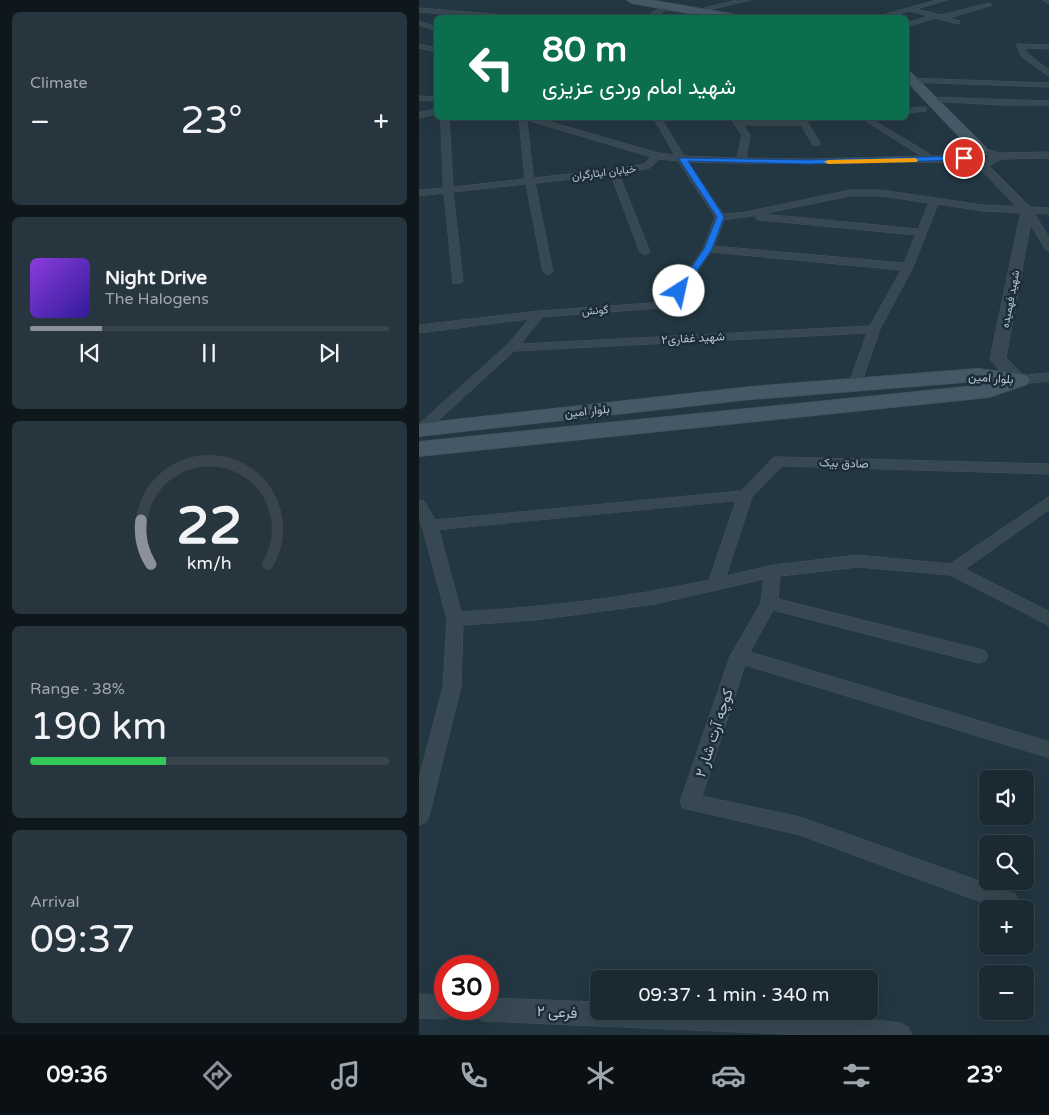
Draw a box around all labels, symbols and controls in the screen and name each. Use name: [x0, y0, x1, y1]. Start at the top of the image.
text: 80 m: [542, 29, 627, 71]
icon: left: [459, 35, 524, 100]
text: Climate: [30, 73, 88, 93]
text: شهید امام وردی عزیزی: [542, 74, 736, 100]
text: 23°: [181, 98, 243, 144]
text: −: [30, 105, 50, 139]
text: +: [373, 105, 389, 139]
pin: [943, 137, 985, 179]
icon: arrive: [950, 144, 978, 172]
street label: خیابان ایثارگران: [571, 162, 637, 183]
position arrow: [652, 264, 704, 316]
text: Night Drive: [105, 267, 207, 289]
street label: شهید فهمیده: [999, 269, 1023, 329]
text: The Halogens: [105, 289, 209, 309]
street label: گونش: [581, 303, 609, 318]
street label: شهید غفاری۲: [661, 329, 725, 348]
icon: previous: [76, 339, 104, 367]
icon: pause: [195, 339, 223, 367]
icon: next: [315, 339, 343, 367]
street label: بلوار امین: [968, 369, 1014, 388]
street label: بلوار امین: [564, 402, 610, 421]
street label: صادق بیک: [819, 455, 869, 471]
text: 22: [177, 495, 242, 558]
text: km/h: [187, 553, 232, 574]
text: Range · 38%: [30, 679, 125, 699]
street label: کوچه آرت شار ۲: [691, 686, 738, 780]
text: 190 km: [30, 704, 167, 750]
map controls: [979, 770, 1034, 1020]
button: sound: [979, 770, 1034, 825]
button: search: [979, 835, 1034, 890]
text: Arrival: [30, 892, 79, 912]
button: +: [979, 900, 1034, 955]
text: 09:37: [30, 917, 135, 963]
speed limit sign: 30: [434, 955, 499, 1020]
button: −: [979, 965, 1034, 1020]
text: 09:37 · 1 min · 340 m: [638, 984, 830, 1006]
street label: فرعی ۲: [536, 1002, 578, 1023]
icon: directions: [200, 1058, 235, 1093]
icon: music: [328, 1058, 363, 1093]
icon: phone: [456, 1058, 491, 1093]
icon: climate: [583, 1058, 618, 1093]
icon: car: [711, 1058, 746, 1093]
icon: filters: [839, 1058, 874, 1093]
text: 09:36: [46, 1062, 107, 1088]
text: 23°: [967, 1062, 1003, 1088]

